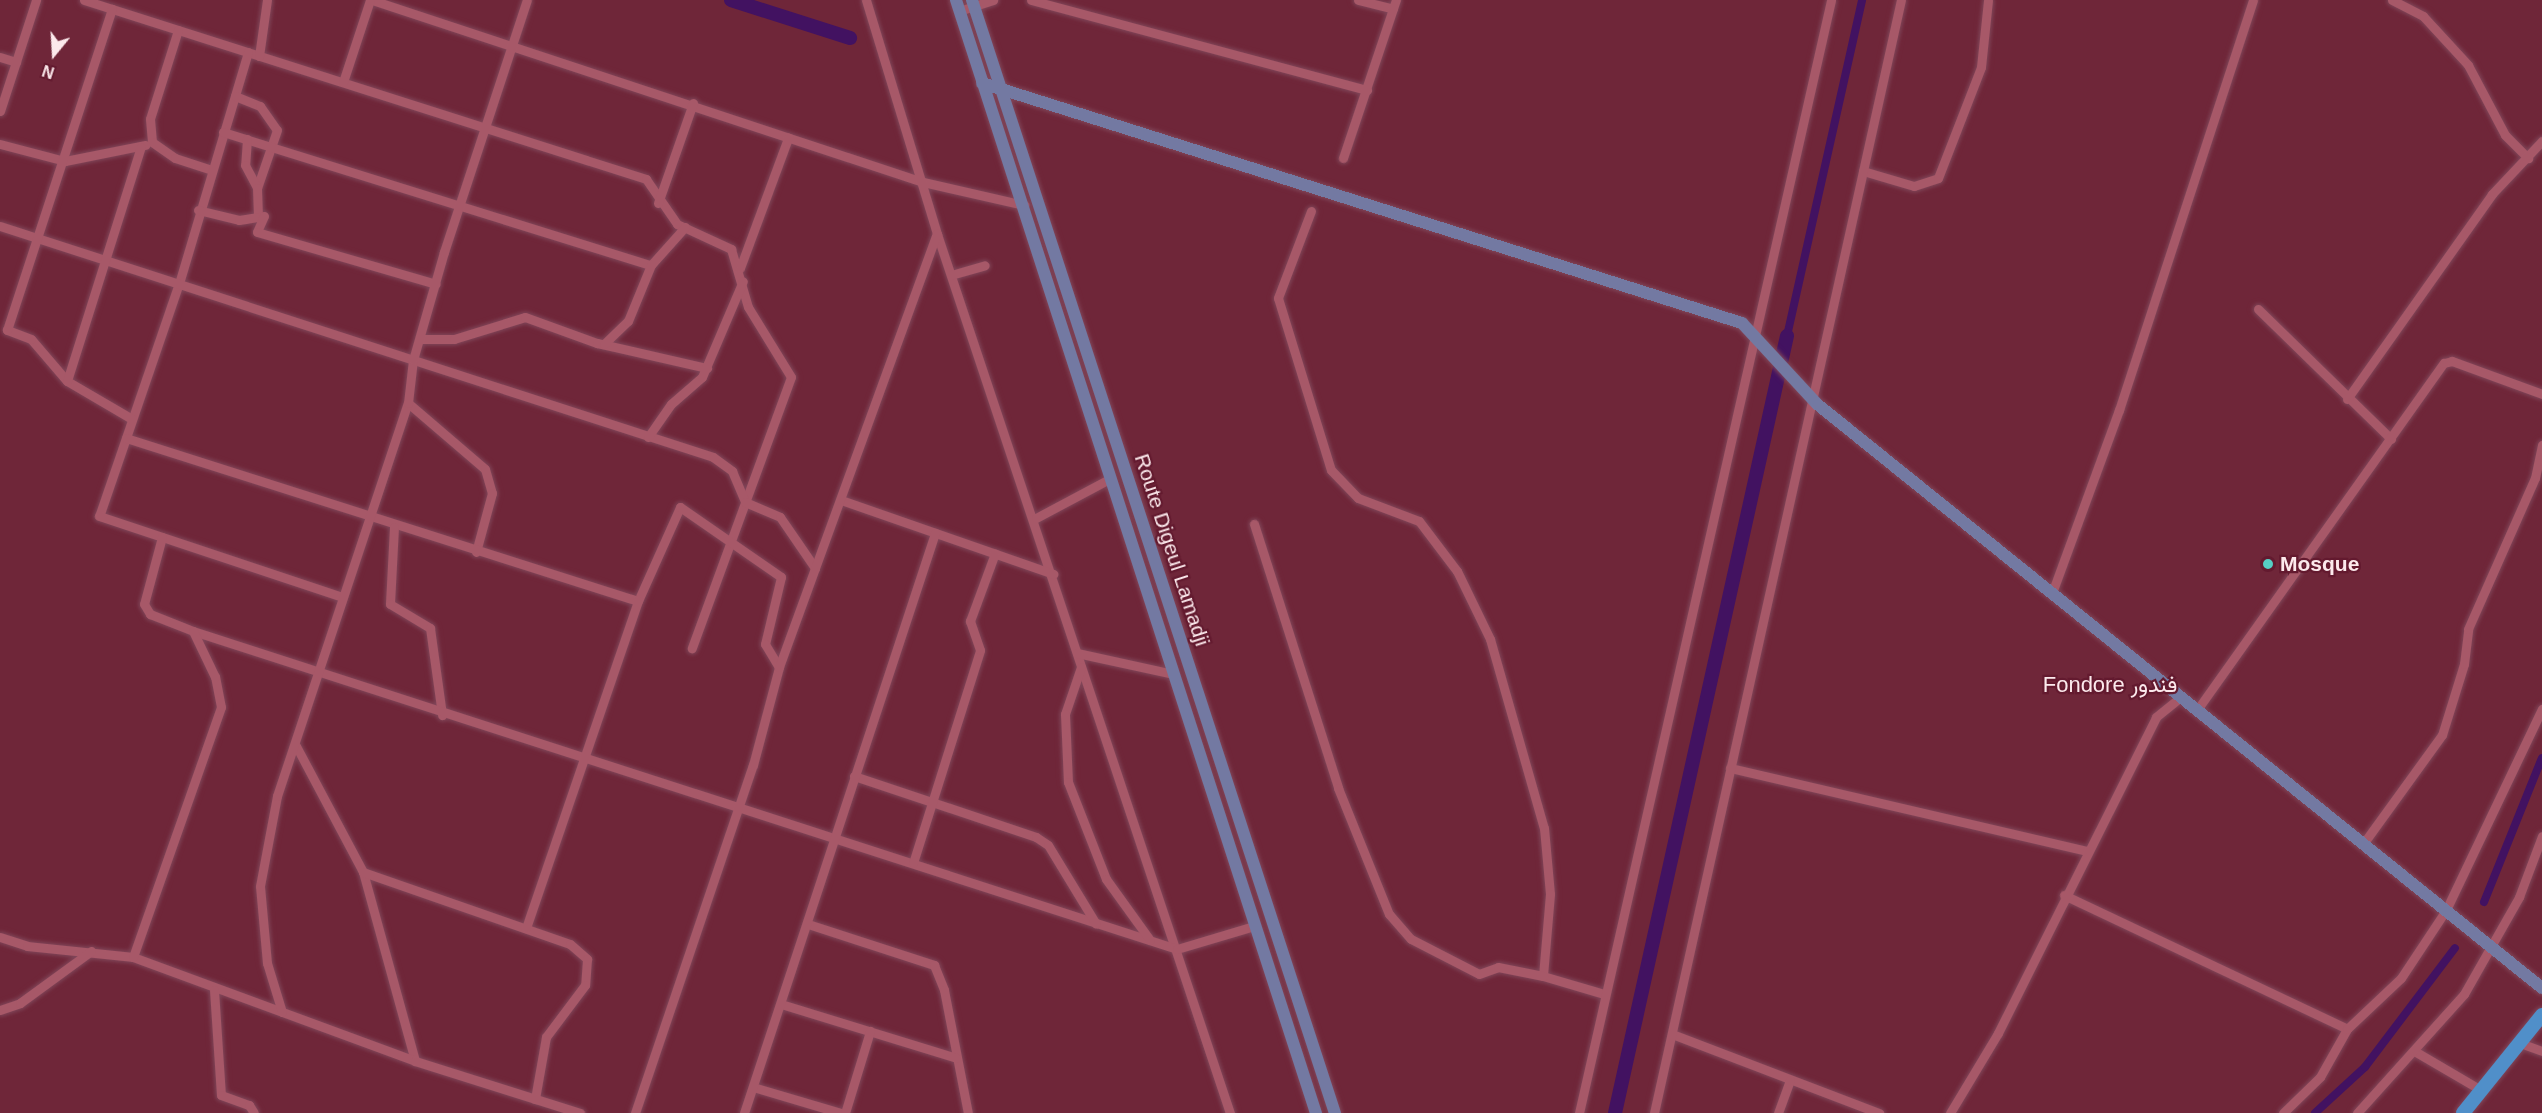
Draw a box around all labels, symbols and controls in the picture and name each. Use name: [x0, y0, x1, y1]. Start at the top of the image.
north arrow: [24, 24, 84, 84]
text: N: [40, 62, 56, 81]
street label: Route Digeul Lamadji: [1129, 451, 1215, 649]
place label: Mosque: [2280, 551, 2359, 577]
marker: Mosque: [2261, 557, 2275, 571]
district label: Fondore فندور: [2043, 672, 2177, 698]

